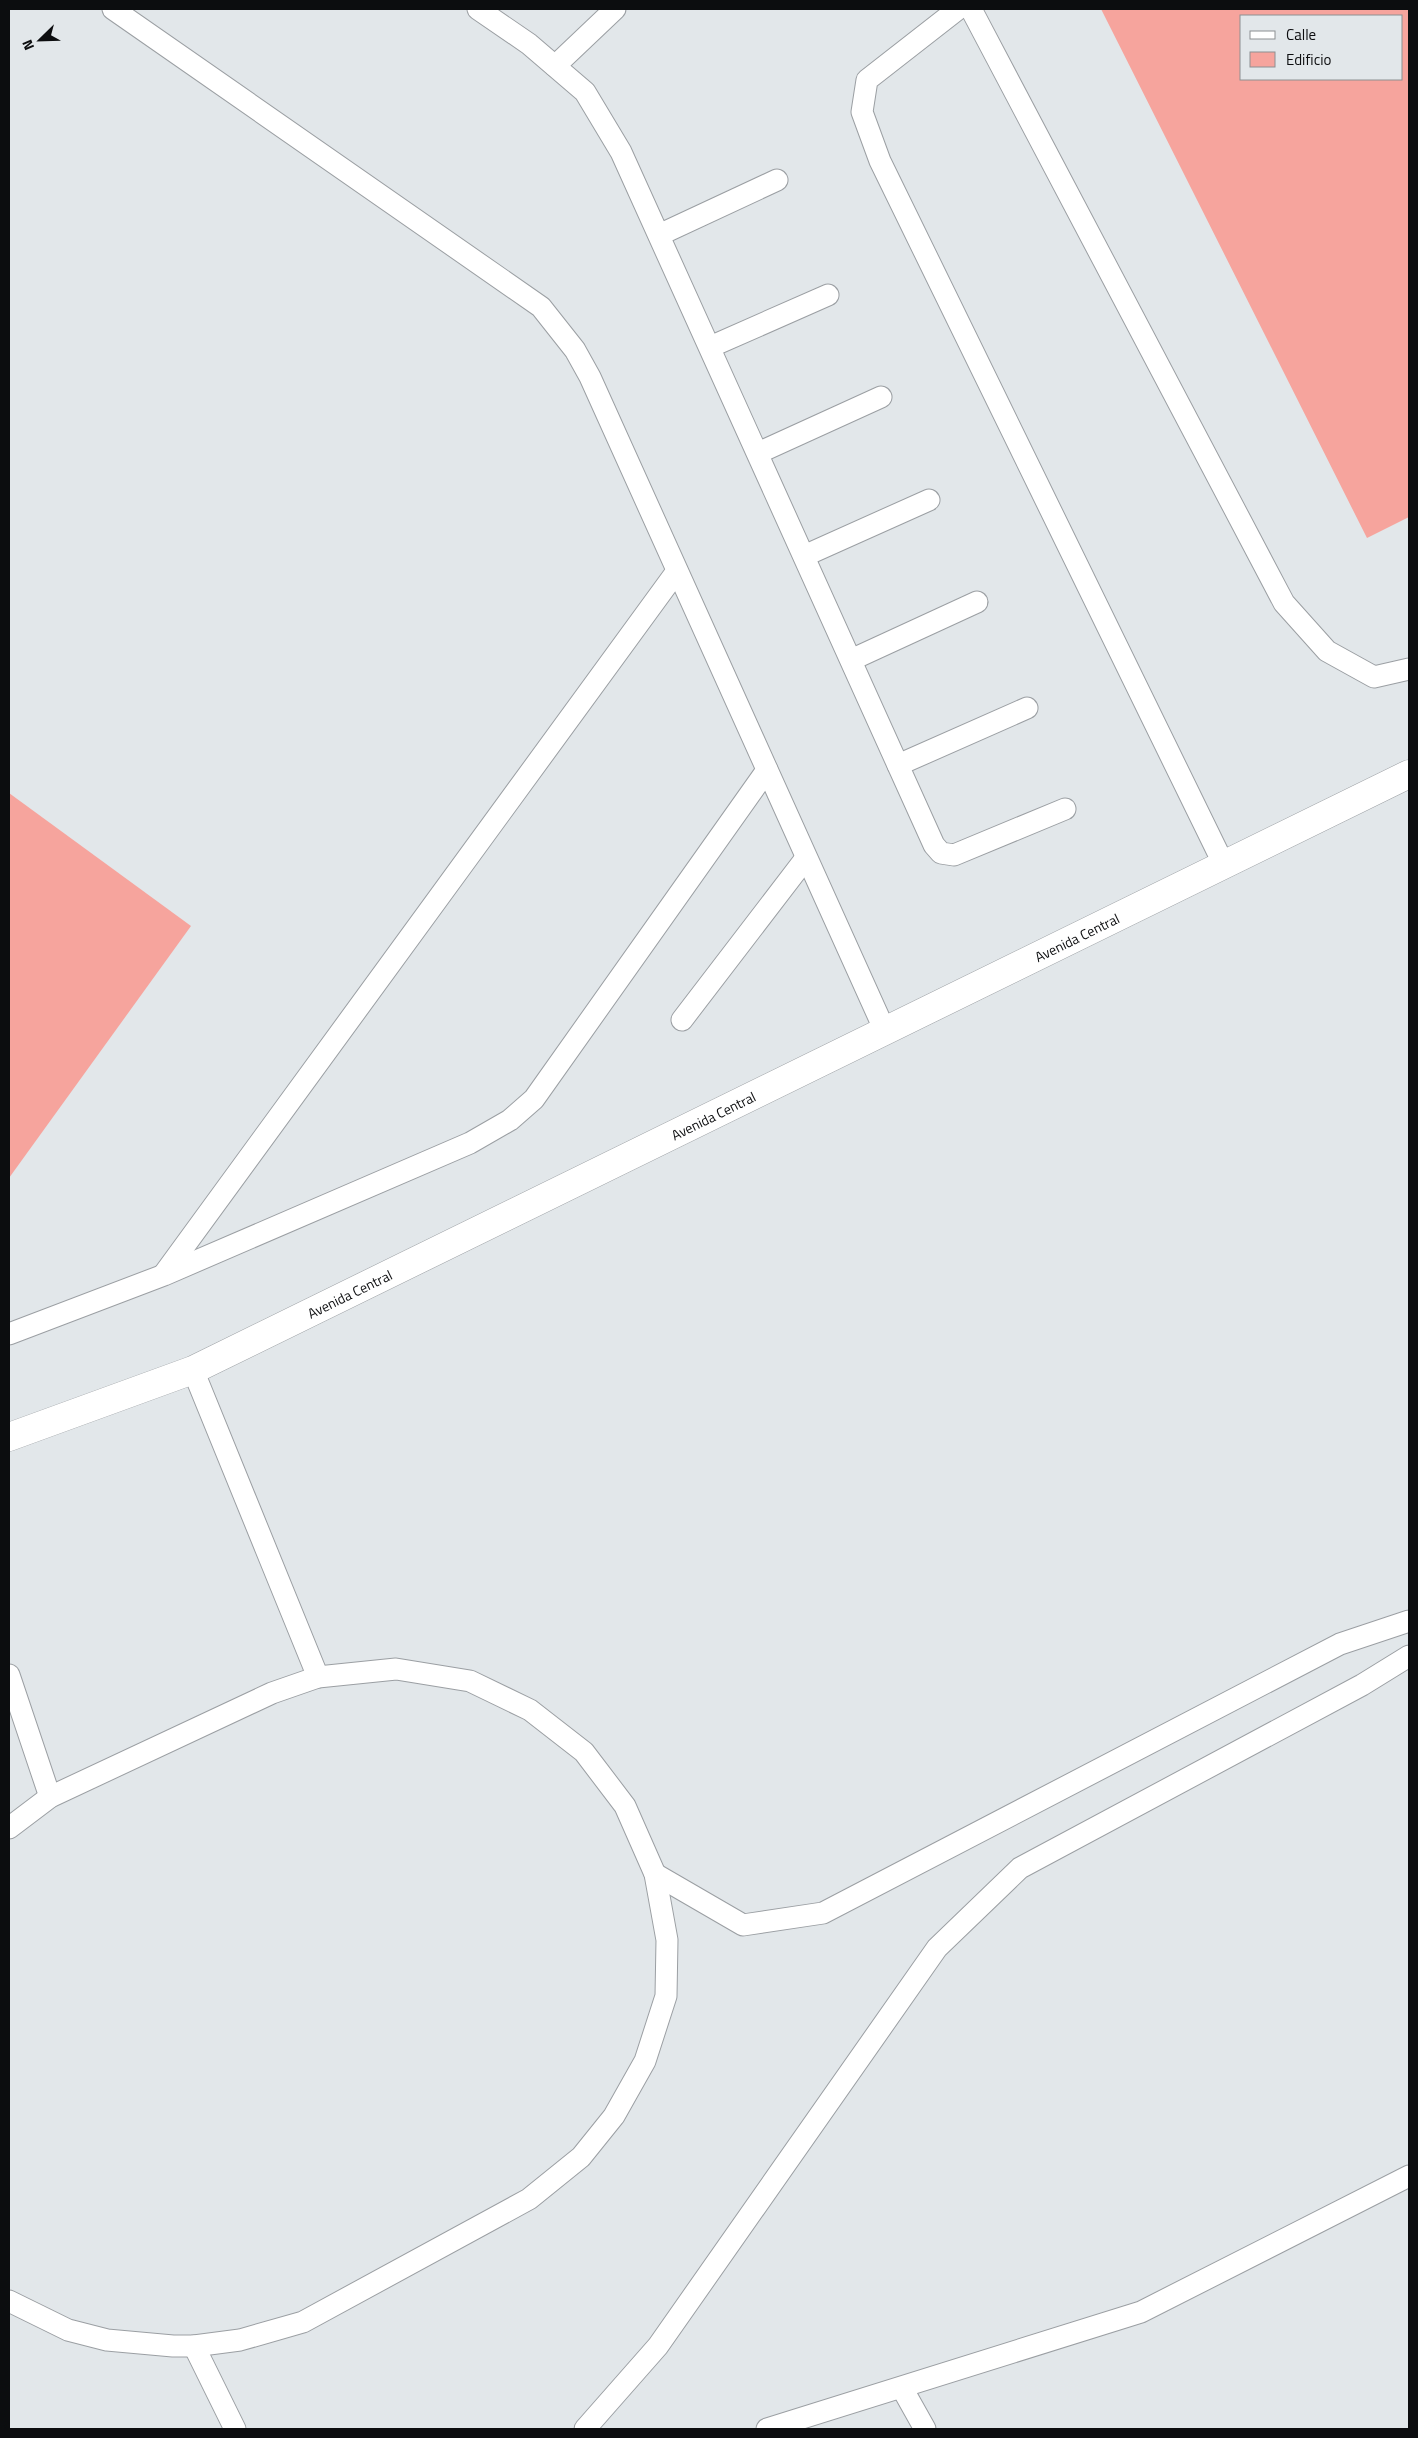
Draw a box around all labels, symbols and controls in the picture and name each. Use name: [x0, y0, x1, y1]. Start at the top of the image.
north arrow: [15, 15, 65, 65]
legend: [1240, 15, 1403, 80]
text: Calle: [1286, 23, 1316, 46]
text: N: [16, 37, 39, 54]
text: Edificio: [1286, 48, 1331, 71]
street label: Avenida Central: [1031, 907, 1123, 967]
street label: Avenida Central: [667, 1085, 759, 1145]
street label: Avenida Central: [303, 1264, 395, 1323]

